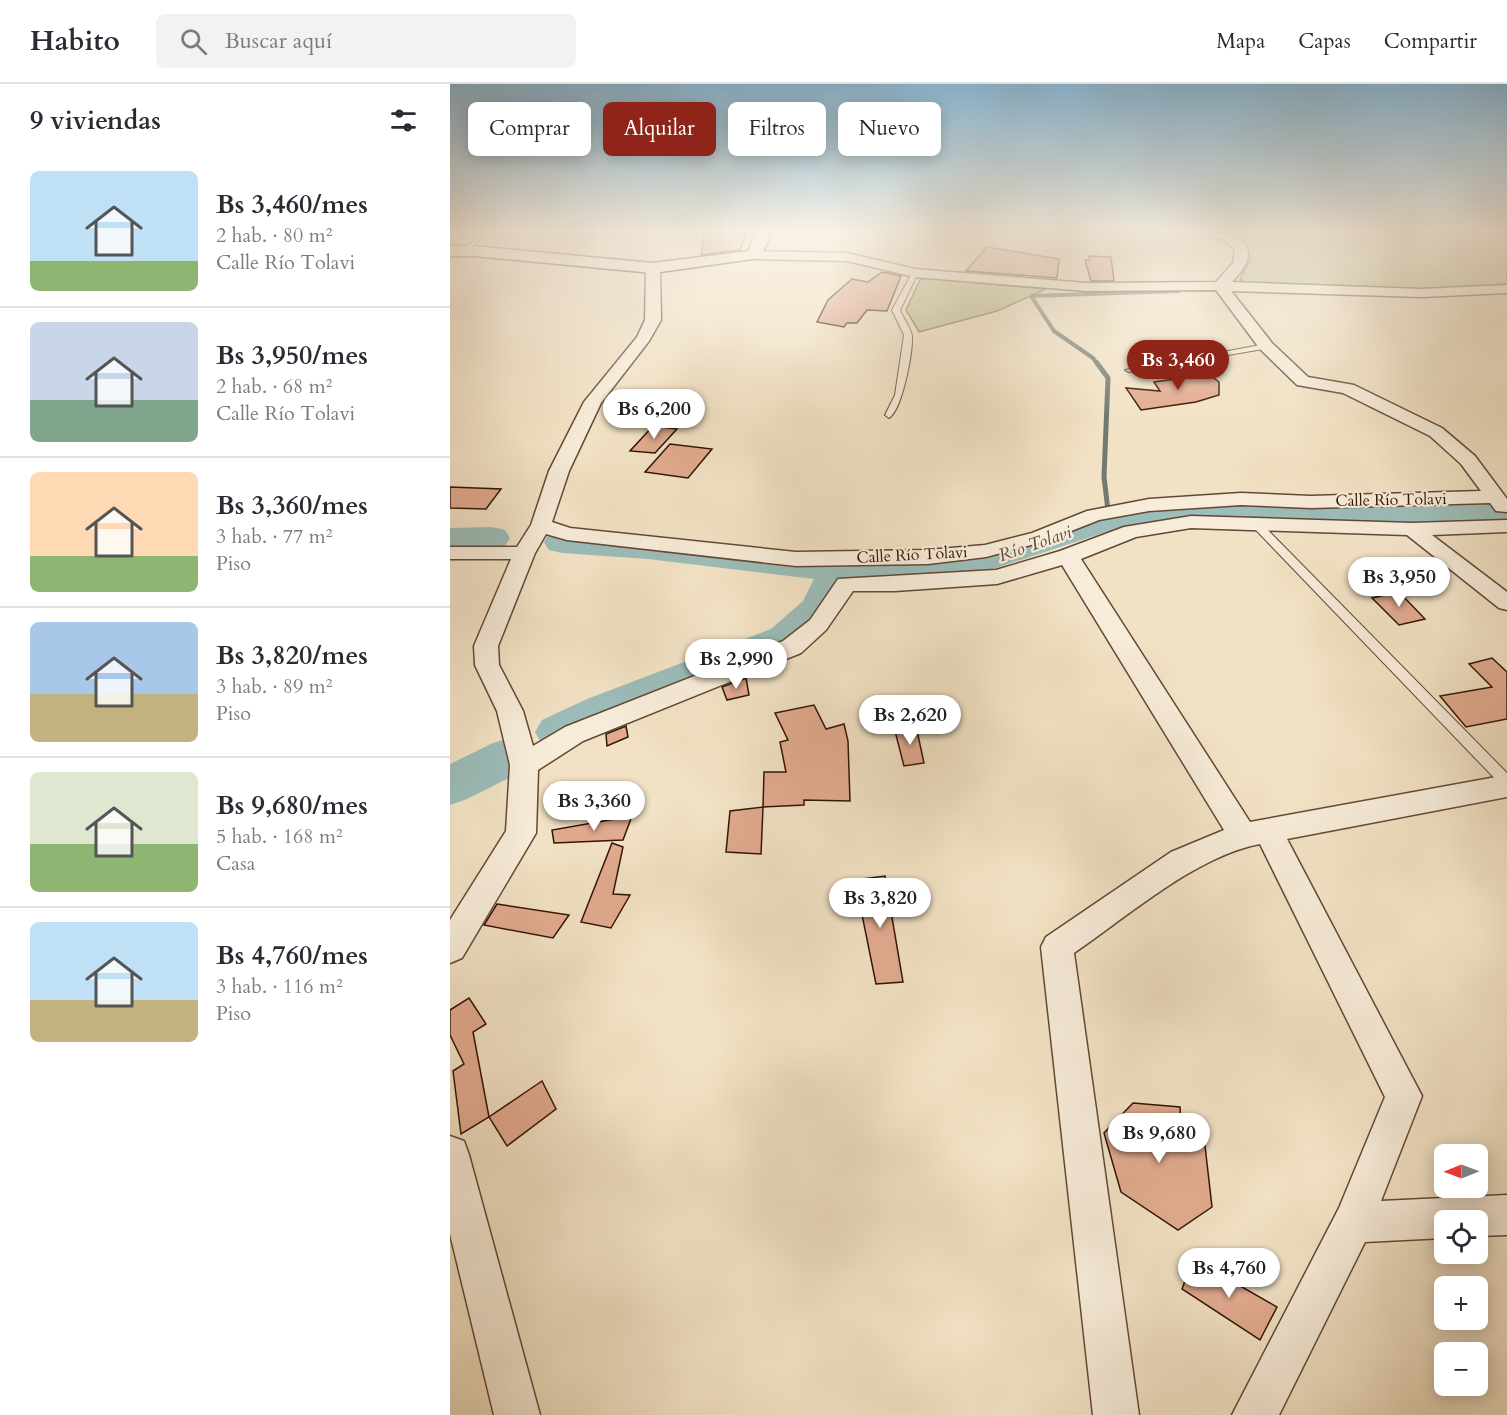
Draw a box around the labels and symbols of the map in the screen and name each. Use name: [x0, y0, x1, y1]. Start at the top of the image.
pin: Bs 3,460: [1116, 340, 1240, 391]
pin: Bs 6,200: [592, 389, 716, 440]
street label: Calle Río Tolavi: [1335, 488, 1447, 512]
water label: Río Tolavi: [995, 519, 1076, 568]
street label: Calle Río Tolavi: [856, 541, 969, 569]
pin: Bs 3,950: [1337, 557, 1461, 608]
pin: Bs 2,990: [674, 639, 798, 690]
pin: Bs 2,620: [848, 695, 972, 746]
pin: Bs 3,360: [532, 781, 656, 832]
pin: Bs 3,820: [818, 878, 942, 929]
pin: Bs 9,680: [1097, 1113, 1221, 1164]
north arrow: [1434, 1144, 1488, 1198]
pin: Bs 4,760: [1167, 1248, 1291, 1299]

